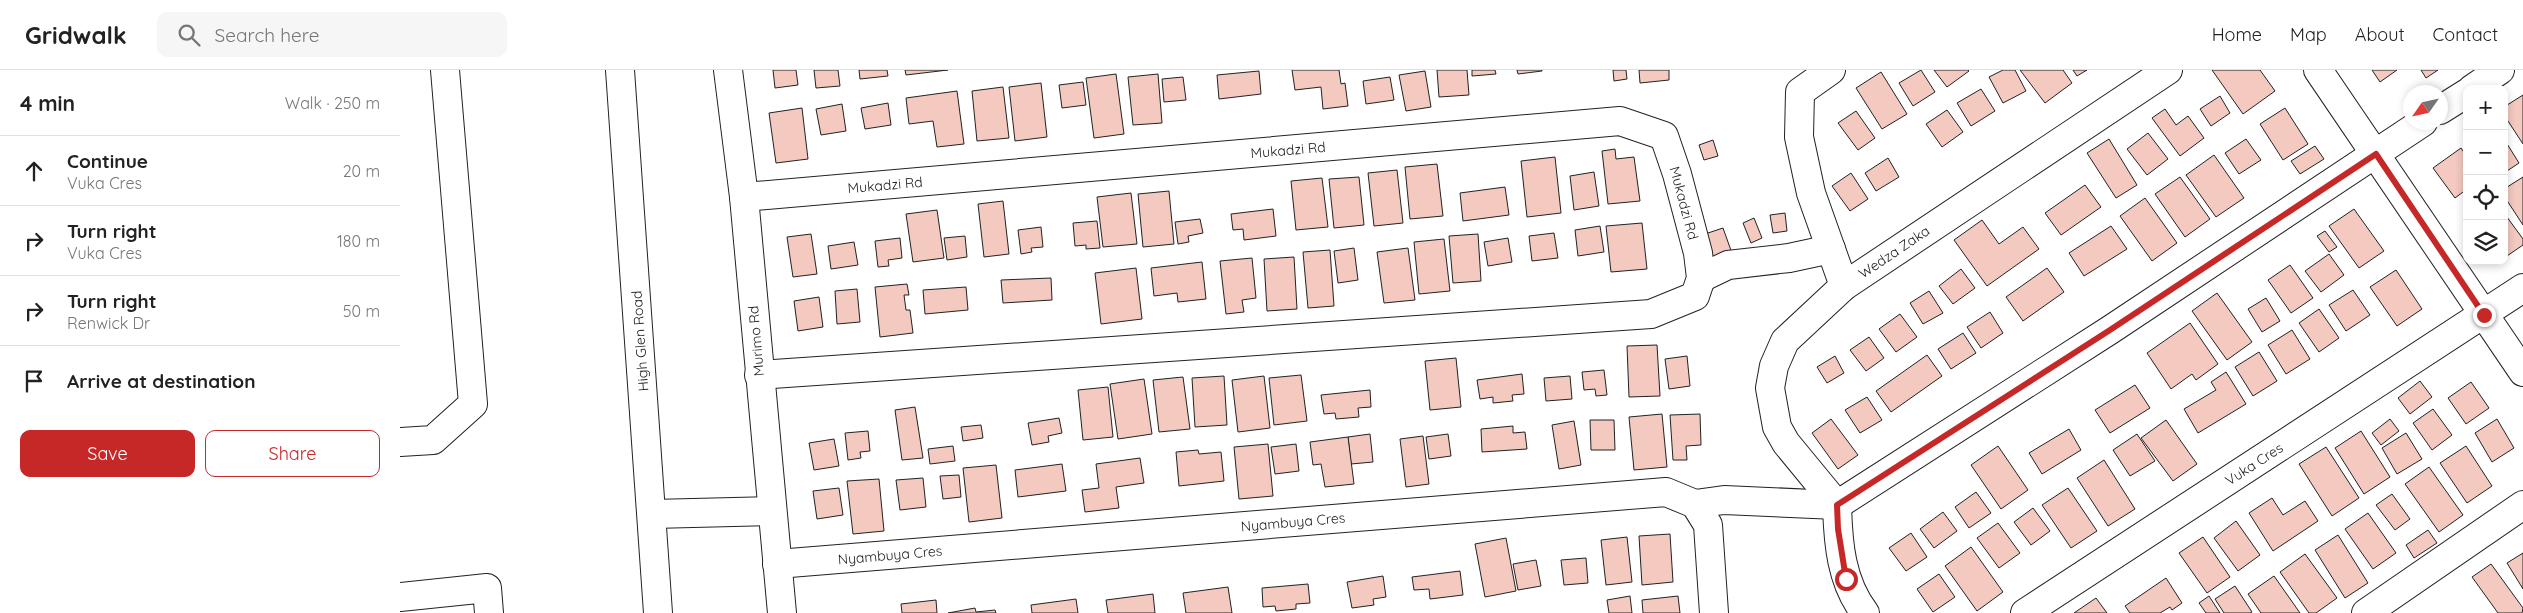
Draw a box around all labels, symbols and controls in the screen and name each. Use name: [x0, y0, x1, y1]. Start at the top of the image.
search box: [157, 12, 507, 57]
text: Gridwalk: [25, 20, 127, 50]
icon: search: [175, 21, 203, 49]
text: Search here: [215, 23, 319, 47]
text: Home: [2212, 23, 2262, 46]
text: Map: [2290, 23, 2327, 46]
text: About: [2355, 23, 2405, 46]
text: Contact: [2433, 23, 2498, 46]
north arrow: [2403, 85, 2448, 130]
map controls: [2463, 85, 2508, 265]
button: +: [2463, 85, 2508, 130]
text: 4 min: [20, 90, 75, 116]
text: Walk · 250 m: [285, 93, 380, 113]
button: −: [2463, 130, 2508, 175]
street label: Mukadzi Rd: [1250, 138, 1326, 162]
text: Continue: [67, 149, 148, 173]
icon: ahead: [20, 157, 48, 185]
text: 20 m: [343, 161, 380, 181]
street label: Mukadzi Rd: [1666, 164, 1702, 242]
text: Vuka Cres: [67, 173, 142, 193]
street label: Mukadzi Rd: [847, 173, 923, 197]
button: locate: [2463, 175, 2508, 220]
text: Turn right: [67, 219, 156, 243]
button: layers: [2463, 220, 2508, 265]
street label: Wedza Zaka: [1855, 222, 1933, 282]
icon: right: [20, 227, 48, 255]
text: 180 m: [337, 231, 380, 251]
text: Vuka Cres: [67, 243, 142, 263]
text: Turn right: [67, 289, 156, 313]
street label: High Glen Road: [628, 290, 652, 392]
icon: right: [20, 297, 48, 325]
text: 50 m: [343, 301, 380, 321]
route end: [2473, 304, 2496, 327]
street label: Murimo Rd: [744, 305, 768, 377]
text: Renwick Dr: [67, 313, 150, 333]
icon: arrive: [20, 367, 48, 395]
text: Arrive at destination: [67, 369, 256, 393]
button: Save: [20, 430, 195, 477]
button: Share: [205, 430, 380, 477]
street label: Vuka Cres: [2222, 439, 2286, 489]
street label: Nyambuya Cres: [1240, 508, 1346, 536]
street label: Nyambuya Cres: [837, 541, 943, 569]
route start: [1835, 568, 1858, 591]

